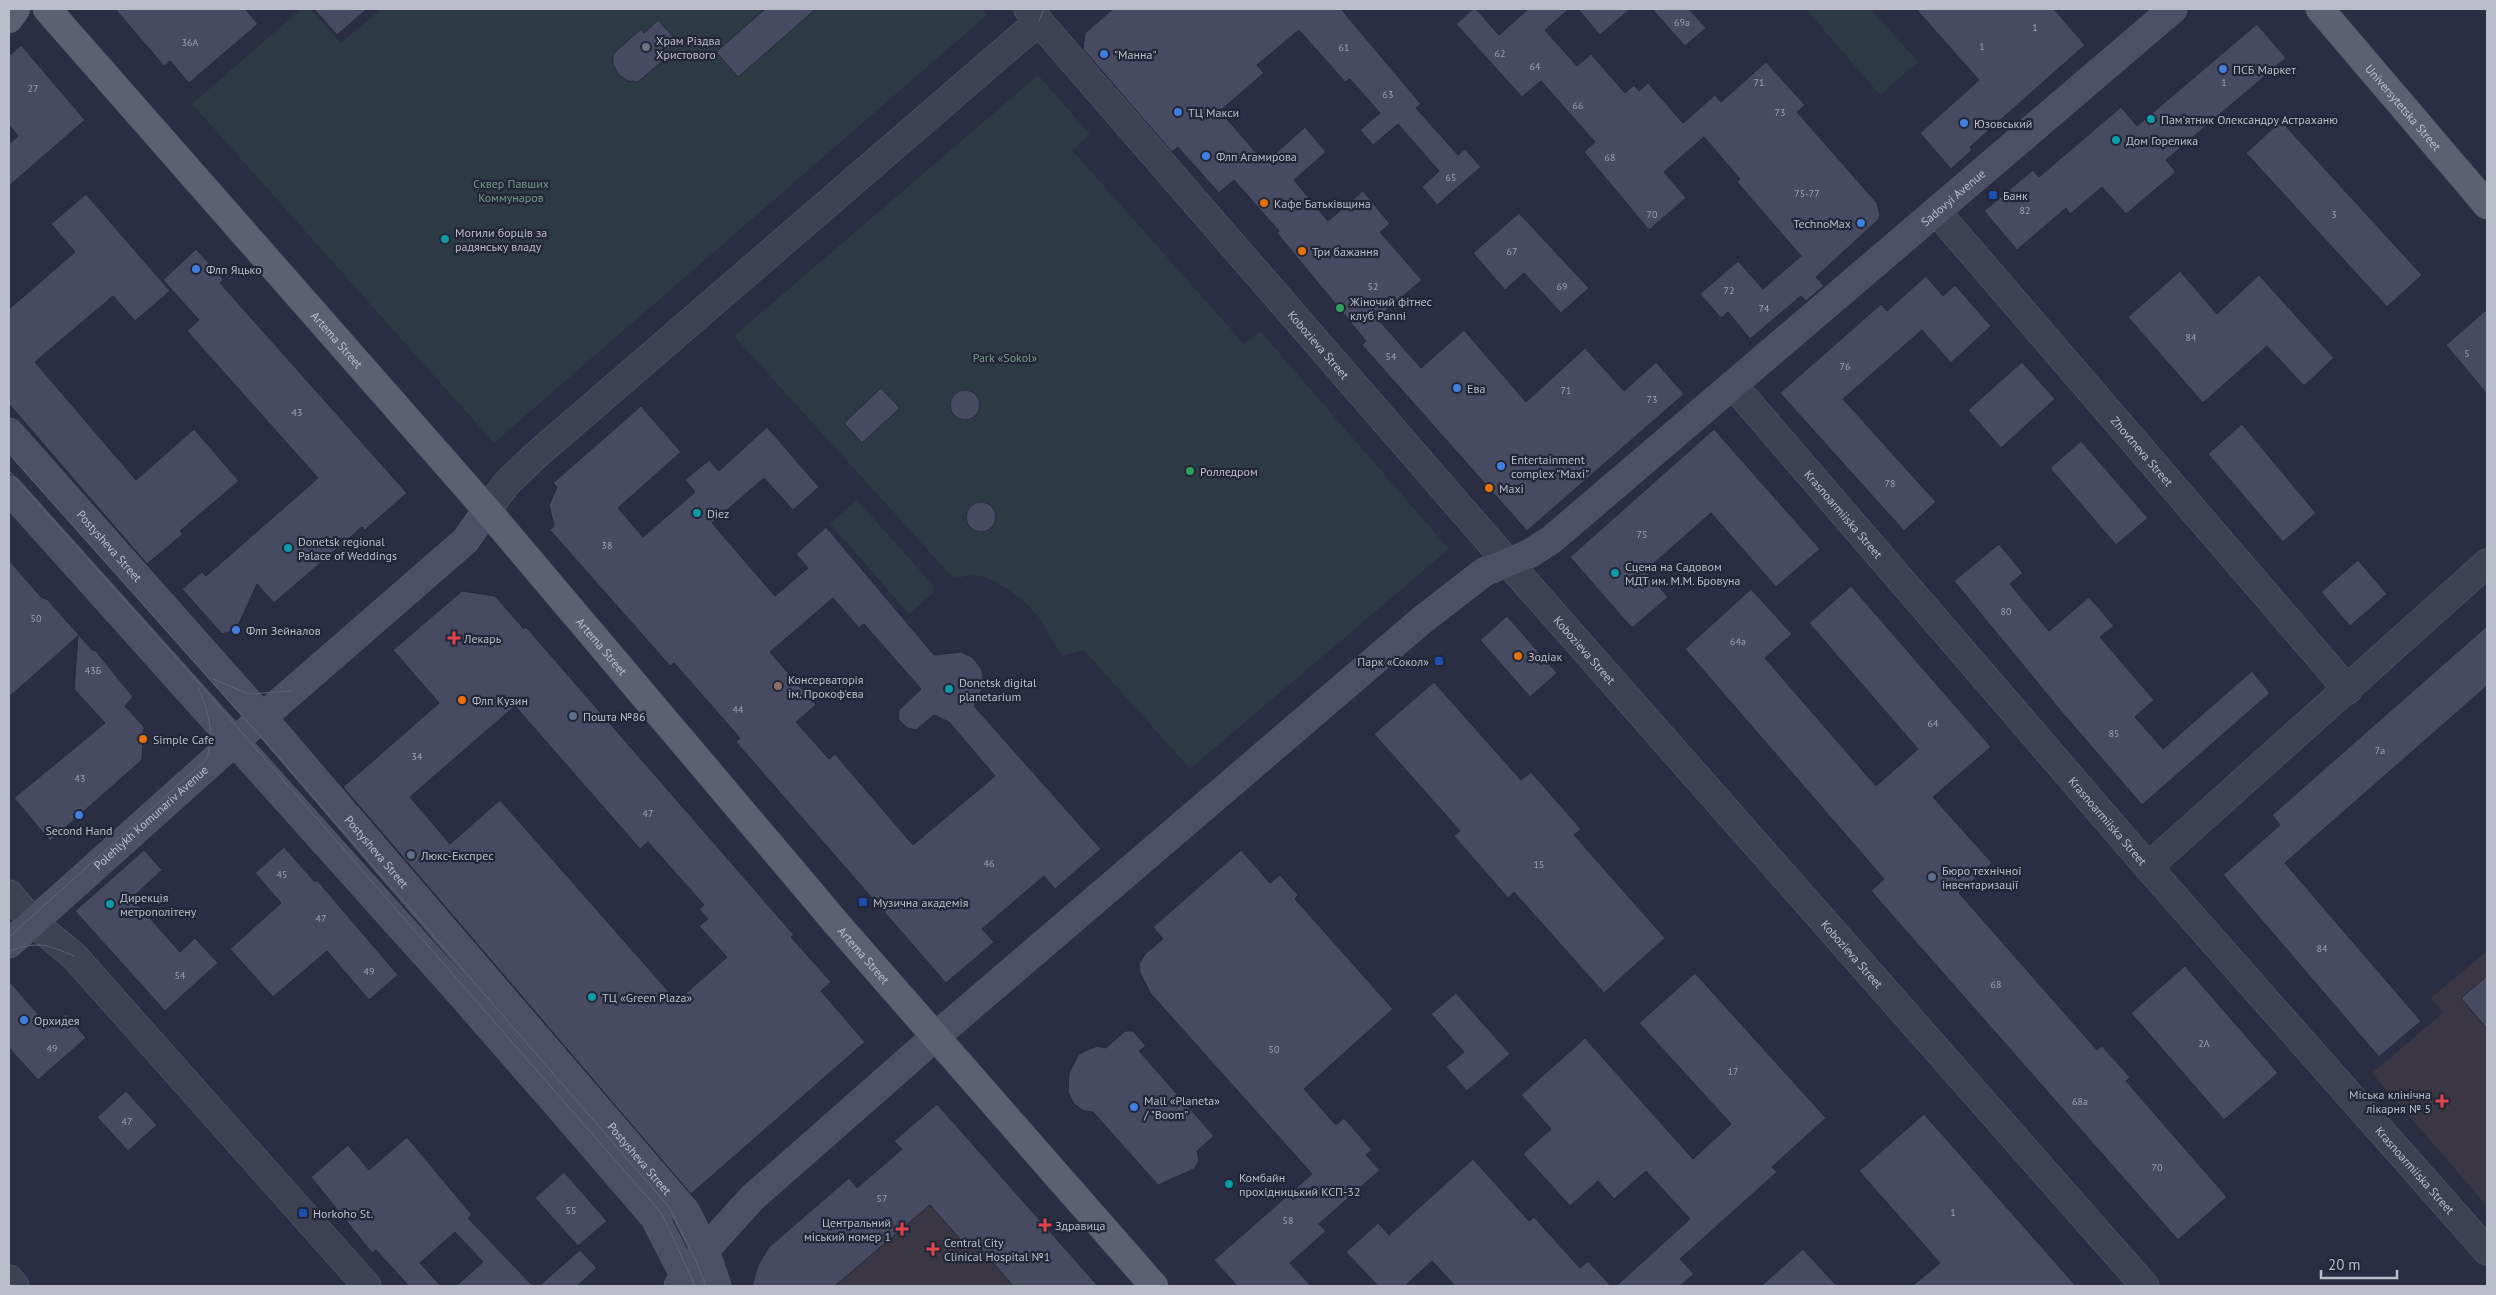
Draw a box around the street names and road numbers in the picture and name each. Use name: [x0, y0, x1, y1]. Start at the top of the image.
street label: Universytetska Street: [2363, 61, 2445, 154]
street label: Sadovyi Avenue: [1917, 165, 1988, 229]
street label: Kobozieva Street: [1285, 307, 1353, 382]
street label: Artema Street: [308, 308, 366, 371]
street label: Zhovtneva Street: [2108, 413, 2177, 489]
street label: Krasnoarmiiska Street: [1802, 466, 1886, 561]
street label: Postysheva Street: [74, 507, 146, 585]
street label: Kobozieva Street: [1551, 613, 1619, 687]
street label: Artema Street: [573, 614, 631, 678]
street label: Polehlykh Komunariv Avenue: [90, 762, 211, 872]
street label: Krasnoarmiiska Street: [2066, 773, 2150, 868]
street label: Postysheva Street: [342, 812, 412, 891]
street label: Kobozieva Street: [1818, 917, 1887, 991]
street label: Artema Street: [835, 923, 893, 987]
street label: Postysheva Street: [605, 1119, 675, 1197]
street label: Krasnoarmiiska Street: [2373, 1123, 2458, 1217]

